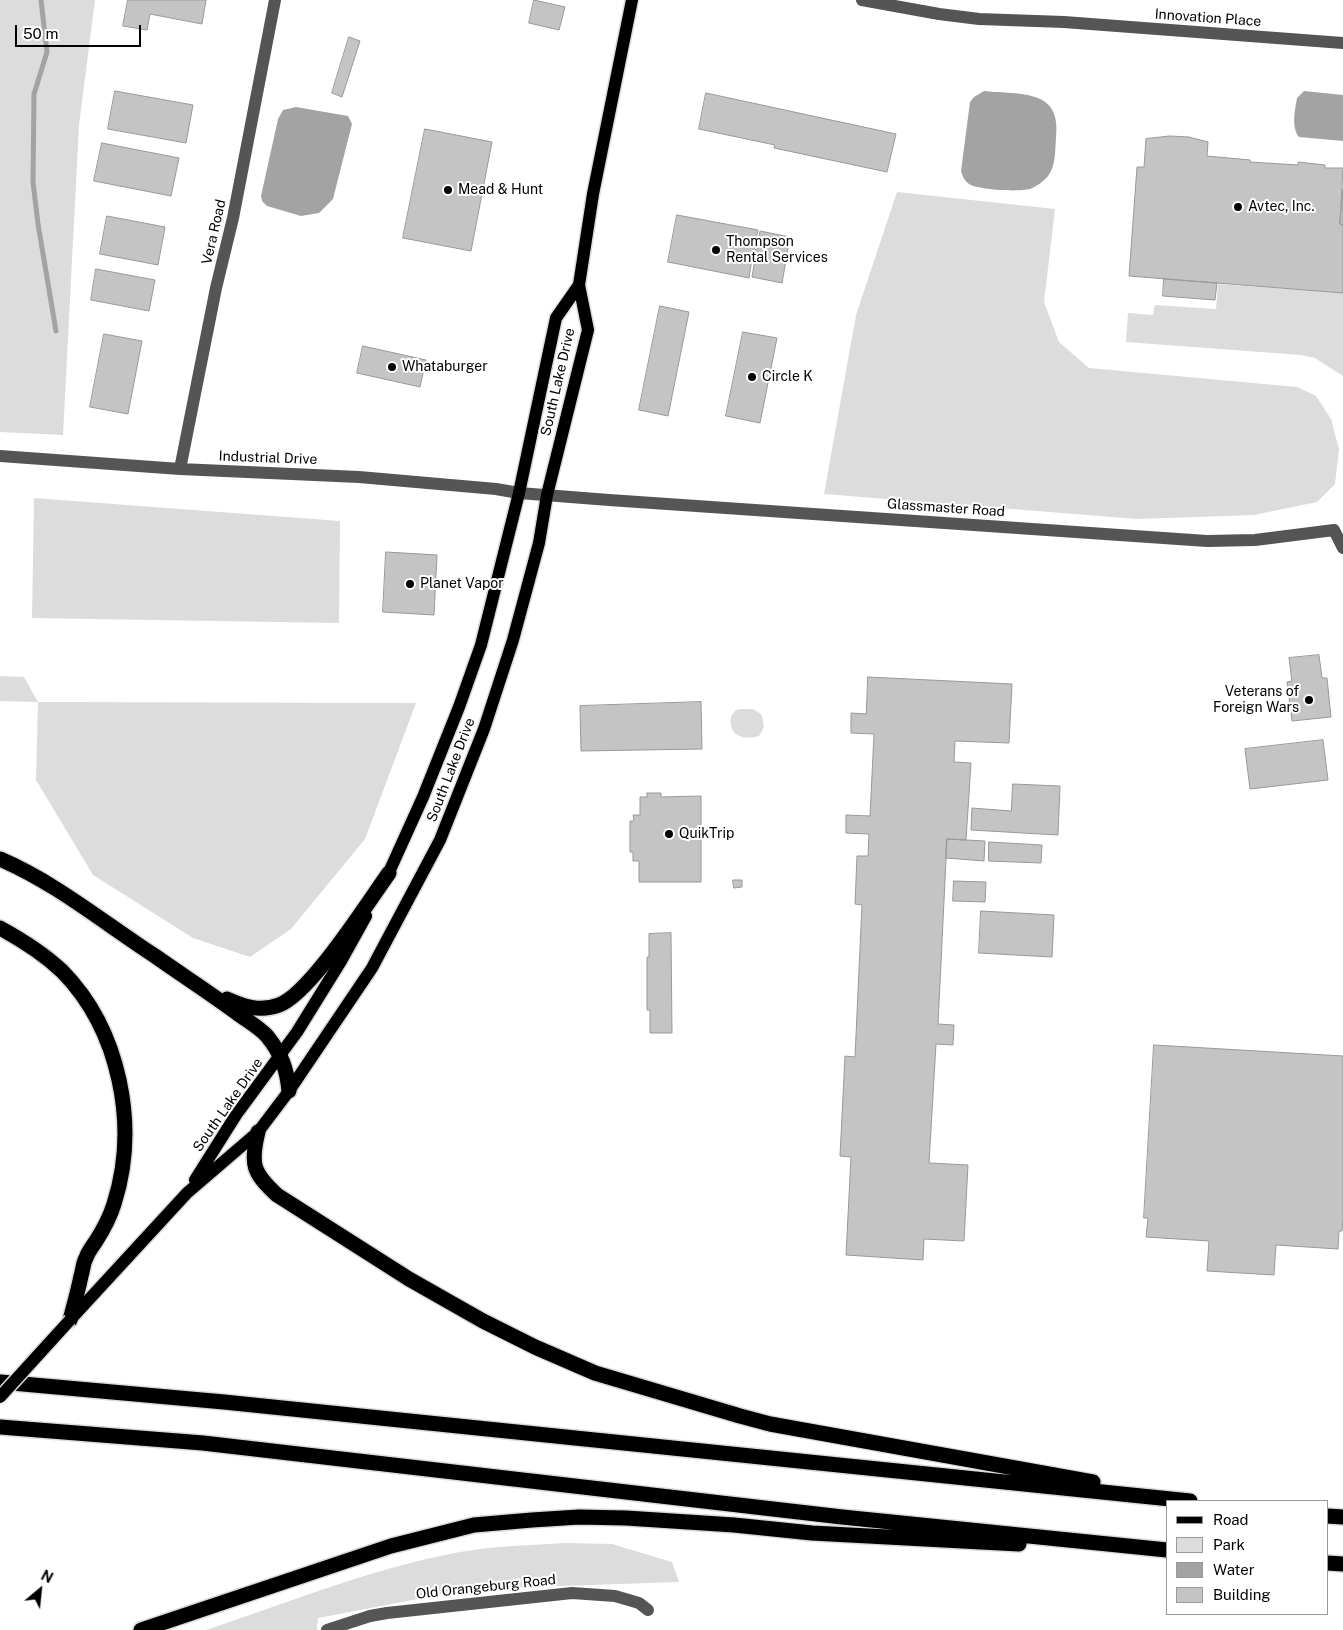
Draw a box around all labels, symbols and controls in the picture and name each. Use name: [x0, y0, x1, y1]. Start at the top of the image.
street label: Innovation Place: [1154, 6, 1262, 30]
scale bar: [18, 15, 144, 47]
text: 50 m: [23, 25, 58, 42]
place label: Mead & Hunt: [458, 182, 543, 198]
marker: Mead & Hunt: [442, 184, 454, 196]
street label: Vera Road: [198, 198, 230, 266]
place label: Avtec, Inc.: [1248, 199, 1315, 215]
marker: Avtec, Inc.: [1232, 201, 1244, 213]
place label: Thompson Rental Services: [726, 234, 828, 266]
marker: Thompson Rental Services: [710, 244, 722, 256]
street label: South Lake Drive: [537, 326, 579, 438]
place label: Whataburger: [402, 359, 488, 375]
marker: Whataburger: [386, 361, 398, 373]
place label: Circle K: [762, 369, 813, 385]
marker: Circle K: [746, 371, 758, 383]
street label: Industrial Drive: [218, 448, 318, 468]
street label: Glassmaster Road: [886, 495, 1006, 521]
place label: Planet Vapor: [420, 576, 504, 592]
marker: Planet Vapor: [404, 578, 416, 590]
place label: Veterans of Foreign Wars: [1213, 684, 1299, 716]
marker: Veterans of Foreign Wars: [1303, 694, 1315, 706]
street label: South Lake Drive: [423, 716, 479, 824]
place label: QuikTrip: [679, 826, 734, 842]
marker: QuikTrip: [663, 828, 675, 840]
street label: South Lake Drive: [189, 1055, 267, 1155]
legend: [1166, 1500, 1328, 1615]
text: Road: [1213, 1511, 1249, 1528]
text: Park: [1213, 1536, 1245, 1553]
text: Water: [1213, 1561, 1255, 1578]
north arrow: [15, 1565, 65, 1615]
text: N: [38, 1567, 56, 1586]
street label: Old Orangeburg Road: [415, 1571, 557, 1603]
text: Building: [1213, 1586, 1271, 1603]

